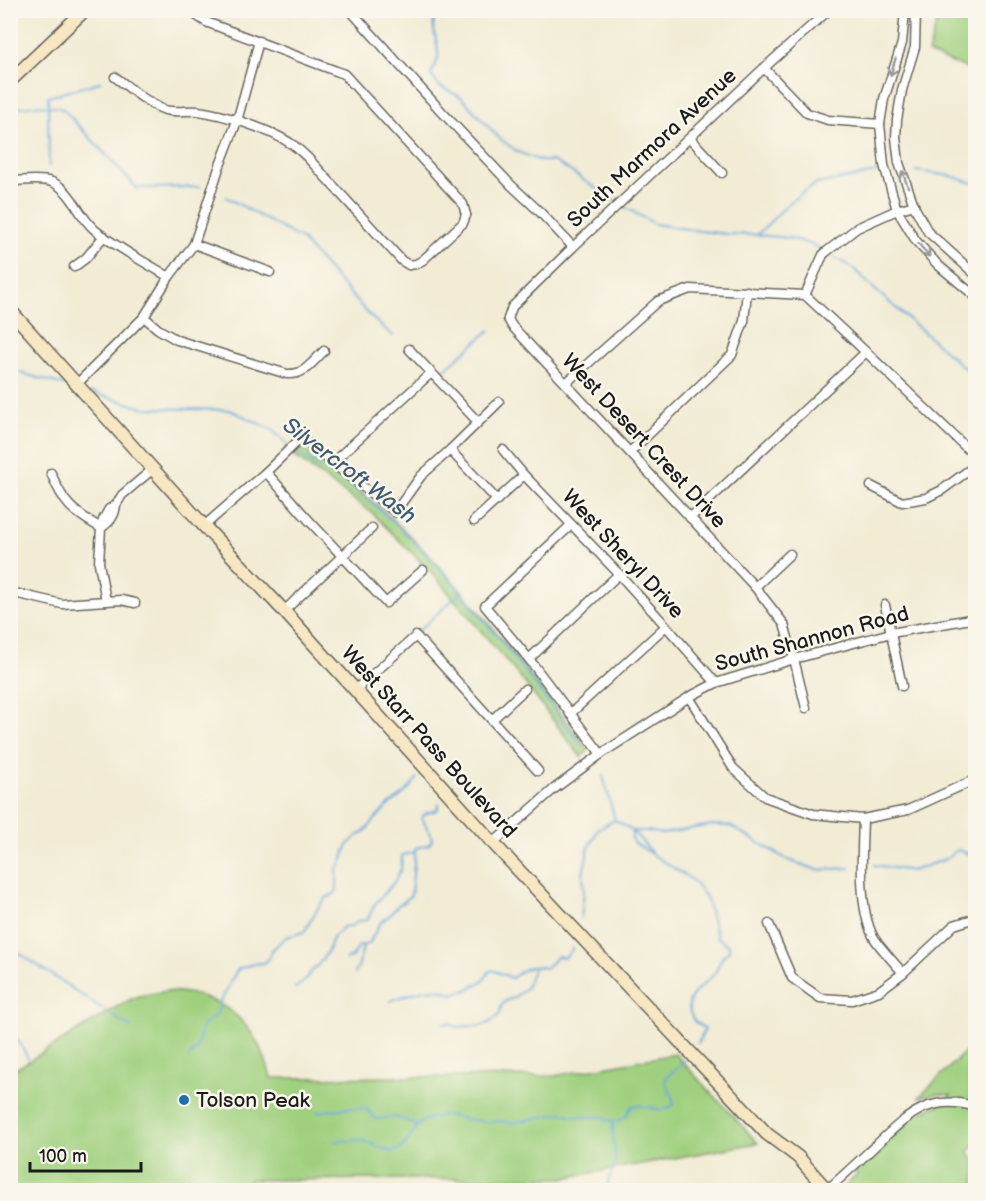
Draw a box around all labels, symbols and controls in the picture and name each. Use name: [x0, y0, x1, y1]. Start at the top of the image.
one-way arrow: [887, 57, 898, 76]
street label: South Marmora Avenue: [562, 63, 742, 233]
one-way arrow: [899, 171, 910, 189]
one-way arrow: [917, 242, 931, 257]
street label: West Desert Crest Drive: [557, 349, 731, 533]
water label: Silvercroft Wash: [277, 412, 421, 530]
street label: West Sheryl Drive: [557, 484, 689, 624]
street label: South Shannon Road: [712, 601, 912, 677]
street label: West Starr Pass Boulevard: [336, 641, 522, 843]
place label: Tolson Peak: [196, 1088, 311, 1113]
marker: Tolson Peak: [177, 1093, 191, 1107]
scale bar: [30, 1135, 141, 1173]
text: 100 m: [39, 1146, 87, 1167]

